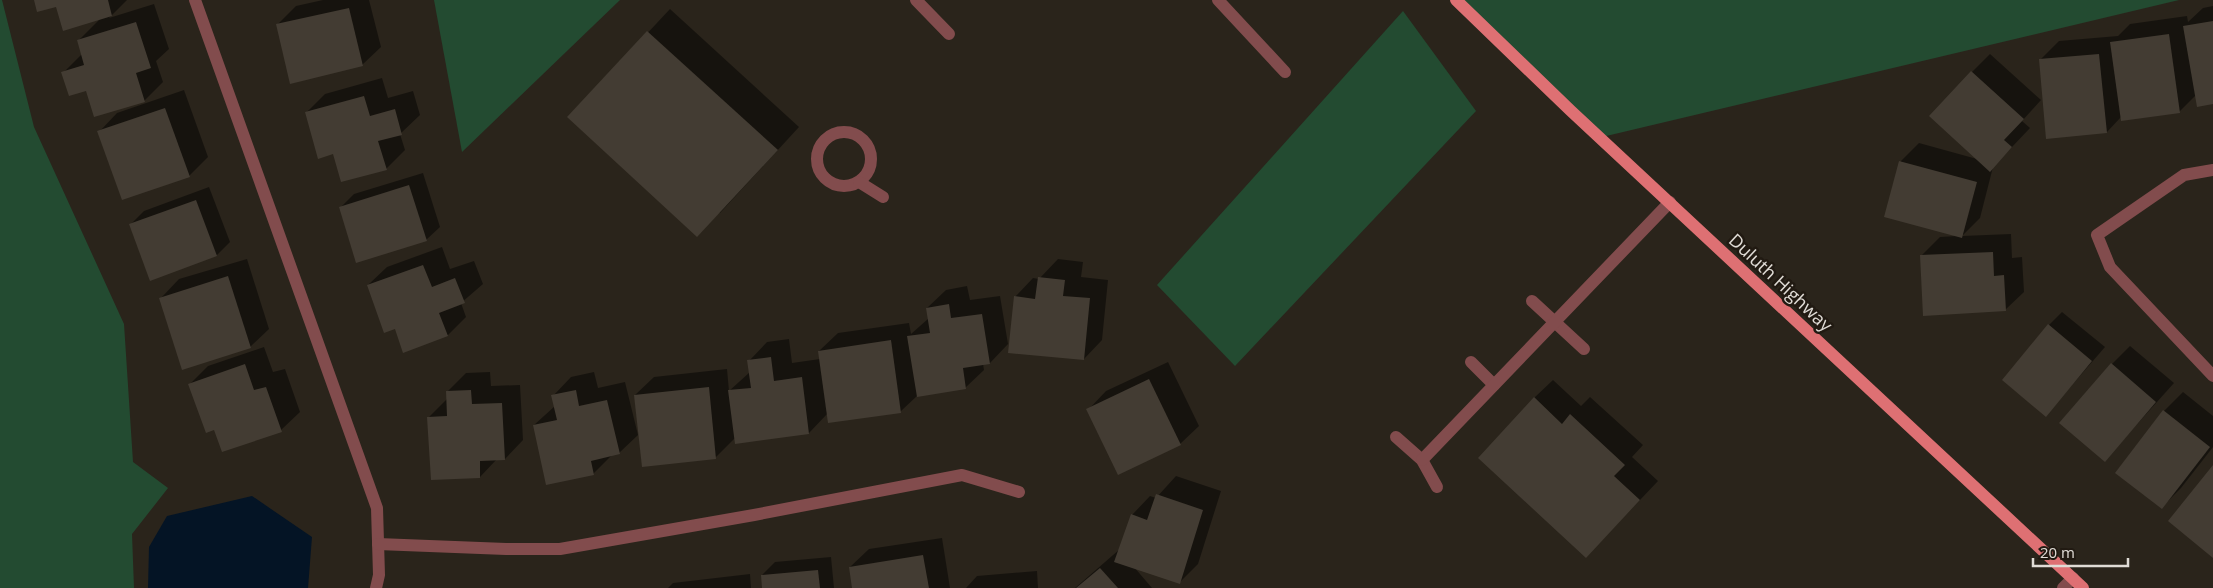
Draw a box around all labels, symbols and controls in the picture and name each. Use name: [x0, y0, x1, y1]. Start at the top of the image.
street label: Duluth Highway: [1724, 228, 1839, 337]
scale bar: [2033, 536, 2128, 568]
text: 20 m: [2040, 542, 2075, 562]

